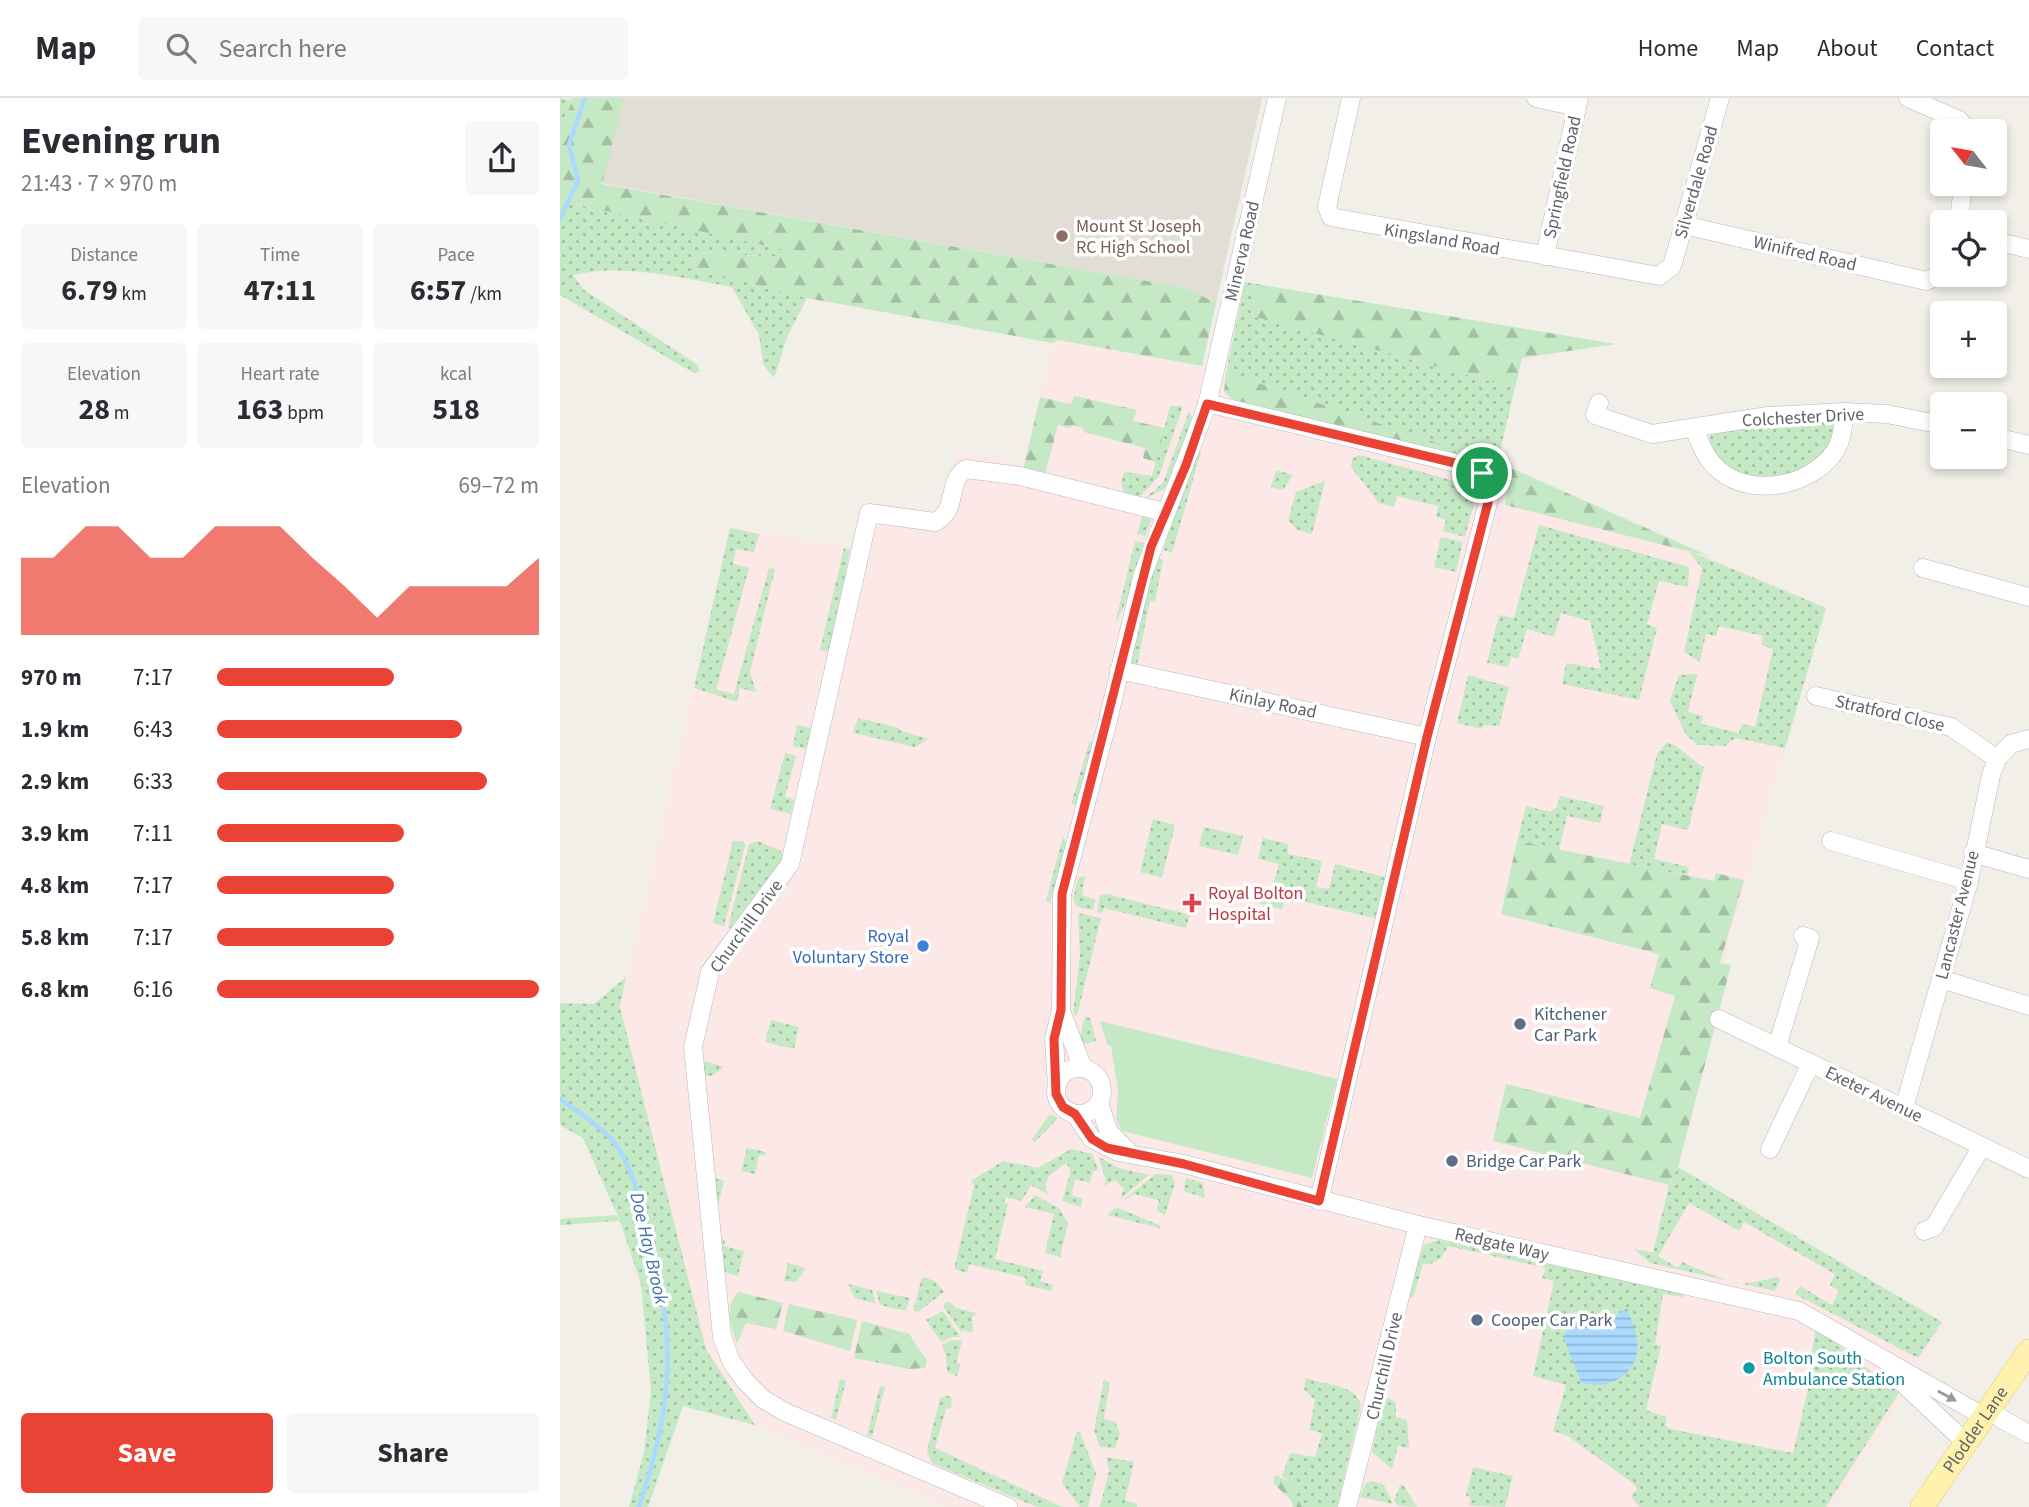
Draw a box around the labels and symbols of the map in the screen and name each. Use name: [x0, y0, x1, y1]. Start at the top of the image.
street label: Springfield Road: [1537, 114, 1588, 241]
north arrow: [1930, 119, 2007, 196]
street label: Silverdale Road: [1668, 123, 1725, 242]
street label: Minerva Road: [1219, 198, 1266, 304]
place label: Mount St Joseph RC High School: [1076, 214, 1202, 260]
street label: Kingsland Road: [1382, 217, 1502, 262]
marker: Mount St Joseph RC High School: [1054, 228, 1070, 244]
street label: Winifred Road: [1751, 229, 1859, 278]
street label: Colchester Drive: [1741, 402, 1865, 433]
pin: [1452, 443, 1512, 503]
street label: Kinlay Road: [1227, 682, 1319, 725]
street label: Stratford Close: [1833, 689, 1947, 738]
street label: Lancaster Avenue: [1929, 848, 1986, 982]
street label: Churchill Drive: [704, 874, 789, 978]
place label: Royal Bolton Hospital: [1208, 881, 1303, 927]
marker: Royal Bolton Hospital: [1182, 893, 1202, 913]
place label: Royal Voluntary Store: [793, 924, 909, 970]
marker: Royal Voluntary Store: [915, 938, 931, 954]
place label: Kitchener Car Park: [1534, 1002, 1607, 1048]
marker: Kitchener Car Park: [1512, 1016, 1528, 1032]
street label: Exeter Avenue: [1821, 1060, 1927, 1129]
place label: Bridge Car Park: [1466, 1149, 1582, 1174]
marker: Bridge Car Park: [1444, 1153, 1460, 1169]
water label: Doe Hay Brook: [623, 1190, 675, 1308]
street label: Redgate Way: [1452, 1221, 1552, 1268]
place label: Cooper Car Park: [1491, 1308, 1612, 1333]
street label: Churchill Drive: [1360, 1310, 1409, 1423]
marker: Cooper Car Park: [1469, 1312, 1485, 1328]
place label: Bolton South Ambulance Station: [1763, 1346, 1905, 1392]
marker: Bolton South Ambulance Station: [1741, 1360, 1757, 1376]
street label: Plodder Lane: [1937, 1381, 2014, 1478]
one-way arrow: [1938, 1390, 1958, 1402]

